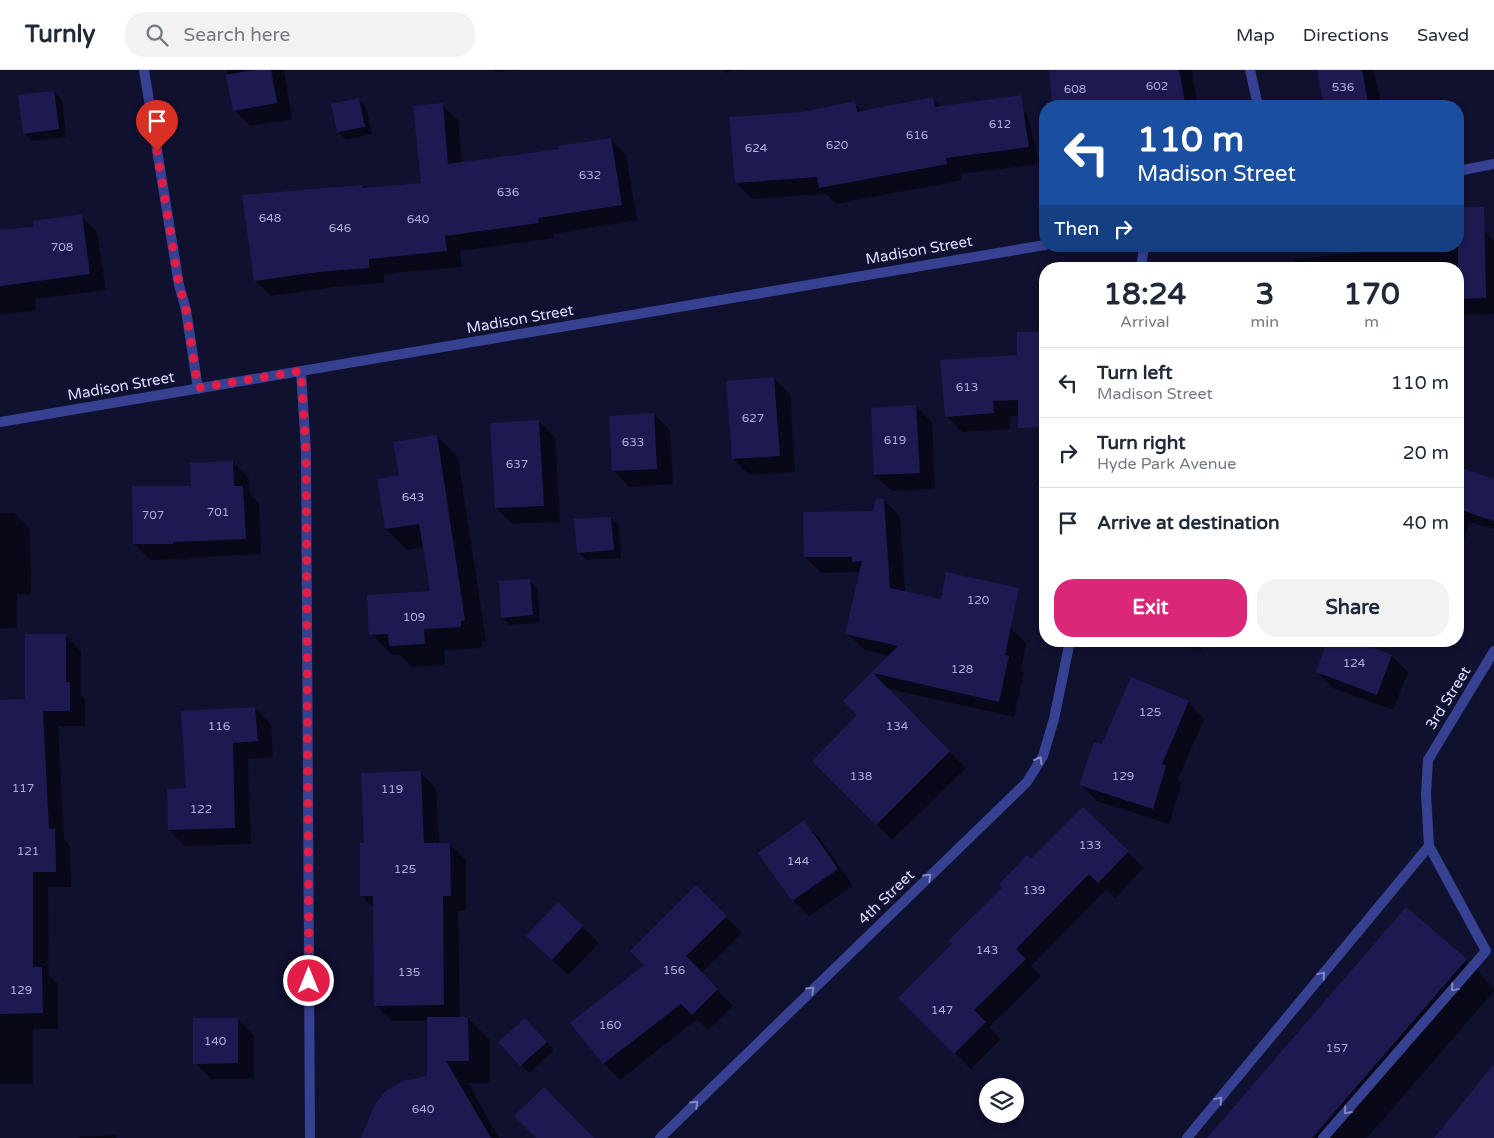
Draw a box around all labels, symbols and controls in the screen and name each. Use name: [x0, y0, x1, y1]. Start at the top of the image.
search box: [125, 12, 475, 57]
text: Turnly: [25, 20, 95, 49]
icon: search: [143, 21, 171, 49]
text: Search here: [183, 24, 290, 46]
text: Map: [1236, 24, 1275, 46]
text: Directions: [1303, 24, 1389, 46]
text: Saved: [1417, 24, 1469, 46]
house number: 602: [1146, 79, 1168, 93]
house number: 536: [1332, 80, 1354, 94]
house number: 608: [1064, 82, 1086, 96]
pin: [136, 100, 178, 151]
icon: arrive: [143, 107, 171, 135]
house number: 612: [989, 117, 1011, 131]
text: 110 m: [1137, 119, 1244, 161]
icon: left: [1054, 120, 1119, 185]
house number: 616: [906, 128, 928, 142]
house number: 620: [826, 138, 849, 152]
house number: 624: [745, 141, 768, 155]
text: Madison Street: [1137, 161, 1296, 187]
house number: 632: [579, 168, 601, 182]
house number: 636: [497, 185, 519, 199]
house number: 648: [259, 211, 281, 225]
house number: 640: [407, 212, 430, 226]
icon: right: [1109, 215, 1137, 243]
text: Then: [1054, 218, 1099, 240]
house number: 646: [329, 221, 351, 235]
street label: Madison Street: [864, 232, 974, 268]
house number: 708: [51, 240, 73, 254]
text: 18:24: [1103, 276, 1186, 313]
text: 3: [1255, 276, 1274, 313]
text: 170: [1343, 276, 1400, 313]
street label: Madison Street: [465, 301, 575, 337]
text: Arrival: [1120, 312, 1170, 332]
text: min: [1251, 312, 1279, 332]
text: m: [1364, 312, 1379, 332]
text: Turn left: [1097, 362, 1173, 384]
street label: Madison Street: [66, 368, 176, 404]
icon: left: [1054, 369, 1082, 397]
text: 110 m: [1391, 372, 1449, 394]
house number: 613: [956, 380, 978, 394]
text: Madison Street: [1097, 384, 1213, 404]
house number: 627: [742, 411, 764, 425]
text: Turn right: [1097, 432, 1185, 454]
house number: 619: [884, 433, 906, 447]
house number: 633: [622, 435, 644, 449]
icon: right: [1054, 439, 1082, 467]
text: 20 m: [1403, 442, 1449, 464]
text: Hyde Park Avenue: [1097, 454, 1236, 474]
house number: 637: [506, 457, 528, 471]
house number: 643: [402, 490, 424, 504]
house number: 701: [207, 505, 229, 519]
house number: 707: [142, 508, 164, 522]
icon: arrive: [1054, 509, 1082, 537]
text: Arrive at destination: [1097, 512, 1280, 534]
text: 40 m: [1403, 512, 1449, 534]
button: Exit: [1054, 579, 1247, 637]
button: Share: [1257, 579, 1449, 637]
house number: 120: [967, 593, 990, 607]
house number: 109: [403, 610, 425, 624]
house number: 124: [1343, 656, 1366, 670]
house number: 128: [951, 662, 973, 676]
street label: 3rd Street: [1422, 663, 1475, 733]
house number: 125: [1139, 705, 1161, 719]
house number: 116: [208, 719, 230, 733]
house number: 134: [886, 719, 909, 733]
one-way arrow: [1033, 757, 1043, 766]
house number: 138: [850, 769, 872, 783]
house number: 129: [1112, 769, 1134, 783]
house number: 117: [12, 781, 34, 795]
house number: 119: [381, 782, 403, 796]
house number: 122: [190, 802, 212, 816]
house number: 133: [1079, 838, 1101, 852]
house number: 121: [17, 844, 39, 858]
house number: 144: [787, 854, 810, 868]
house number: 125: [394, 862, 416, 876]
street label: 4th Street: [854, 866, 918, 928]
one-way arrow: [922, 874, 931, 883]
house number: 139: [1023, 883, 1045, 897]
house number: 143: [976, 943, 998, 957]
position arrow: [282, 954, 334, 1006]
house number: 156: [663, 963, 685, 977]
house number: 135: [398, 965, 420, 979]
one-way arrow: [1316, 972, 1325, 981]
house number: 129: [10, 983, 32, 997]
one-way arrow: [1451, 983, 1460, 992]
one-way arrow: [805, 987, 814, 996]
house number: 147: [931, 1003, 953, 1017]
house number: 160: [599, 1018, 622, 1032]
house number: 140: [204, 1034, 227, 1048]
house number: 157: [1326, 1041, 1348, 1055]
map controls: [979, 1078, 1024, 1123]
button: layers: [979, 1078, 1024, 1123]
one-way arrow: [1213, 1097, 1222, 1106]
one-way arrow: [689, 1101, 698, 1110]
house number: 640: [412, 1102, 435, 1116]
one-way arrow: [1344, 1105, 1353, 1114]

